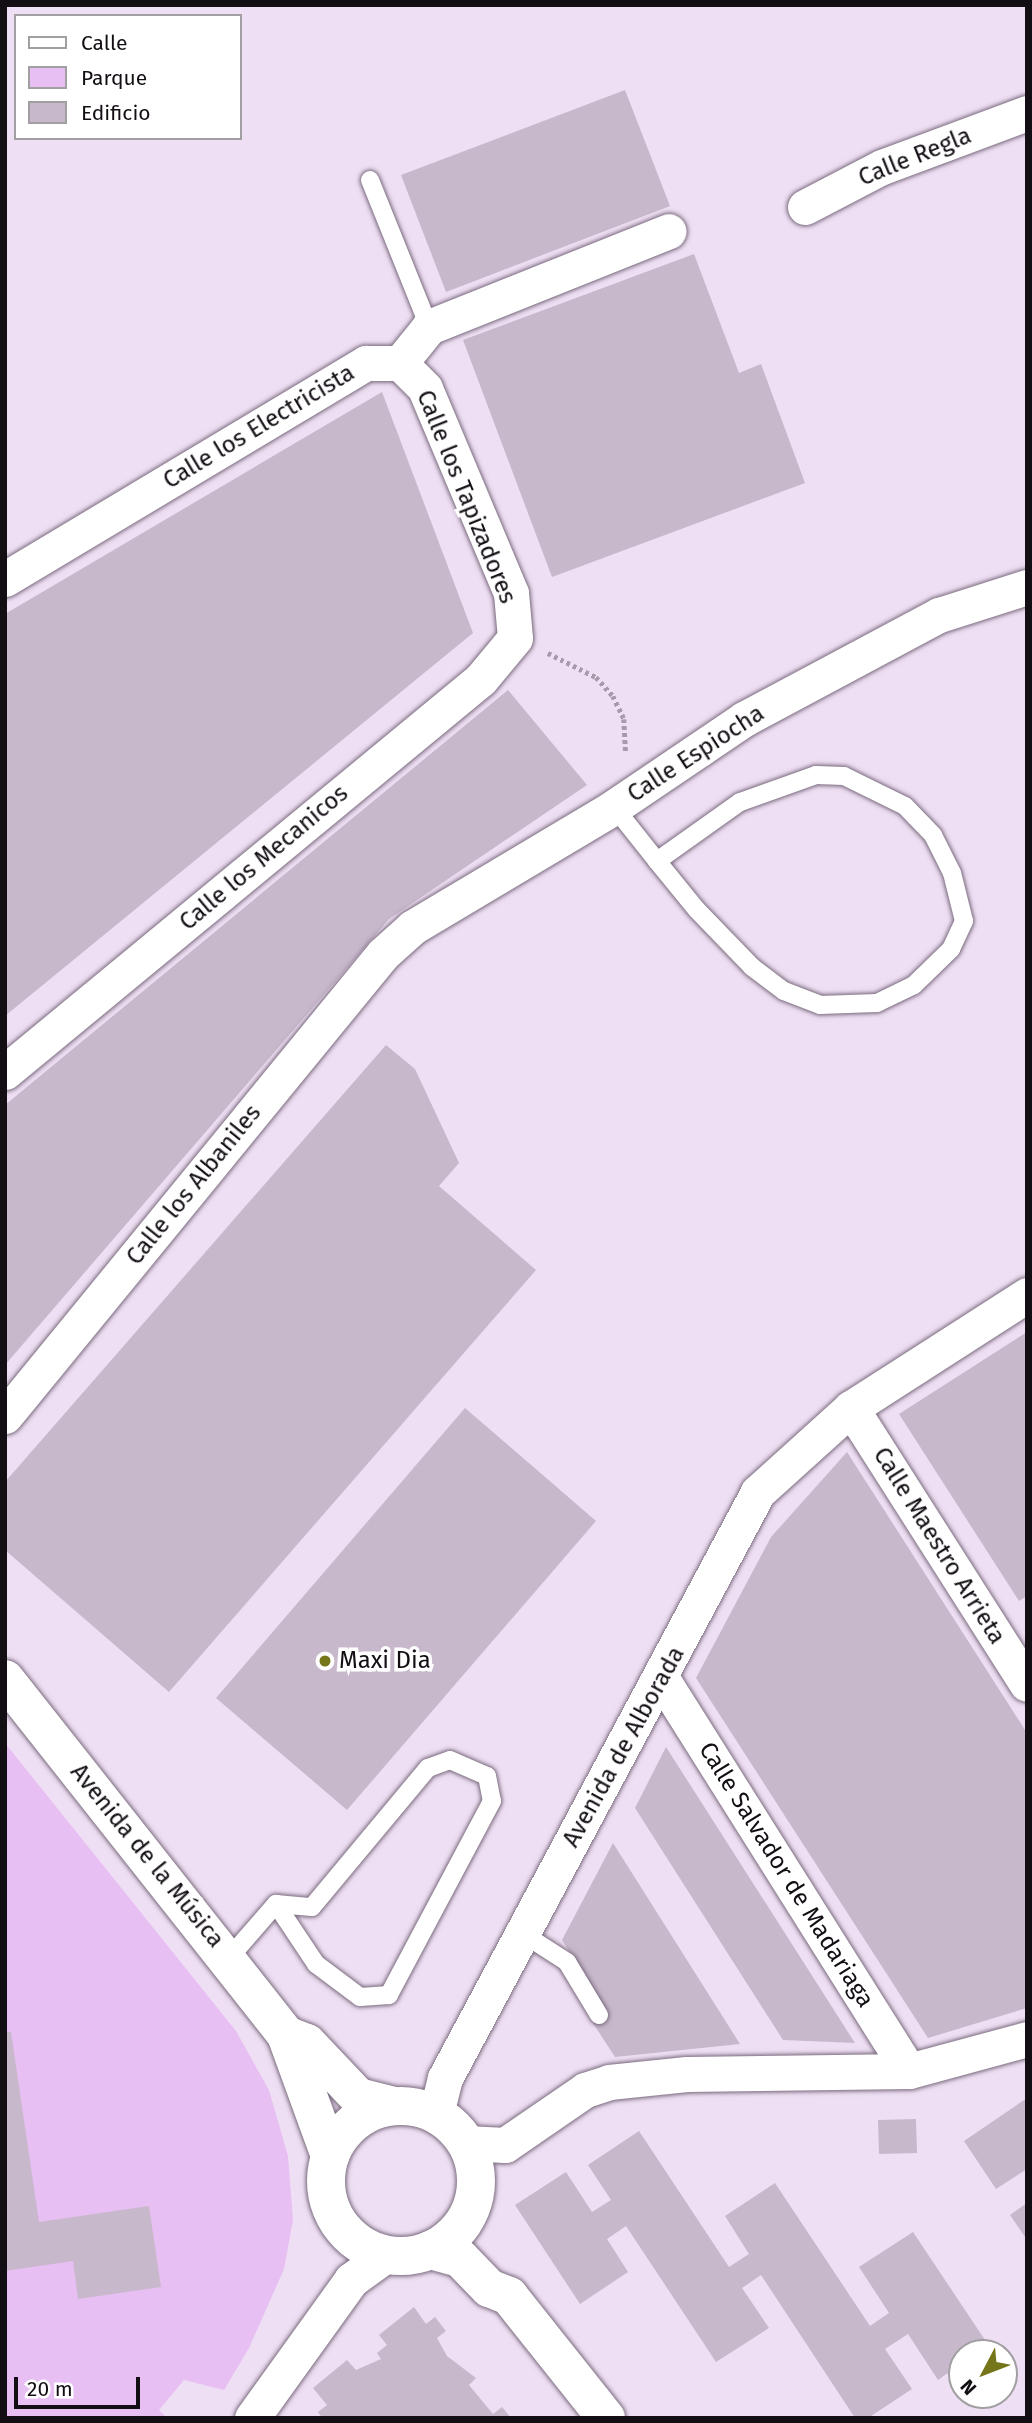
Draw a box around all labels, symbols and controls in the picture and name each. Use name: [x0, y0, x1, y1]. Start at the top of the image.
legend: [14, 14, 242, 140]
text: Calle: [81, 30, 127, 56]
text: Parque: [81, 65, 147, 91]
text: Edificio: [81, 100, 151, 126]
street label: Calle Regla: [854, 121, 976, 193]
street label: Calle los Electricista: [158, 359, 360, 495]
street label: Calle los Tapizadores: [410, 386, 522, 608]
street label: Calle Espiocha: [622, 699, 770, 809]
street label: Calle los Mecanicos: [174, 779, 354, 937]
street label: Calle los Albaniles: [121, 1099, 267, 1271]
street label: Calle Maestro Arrieta: [867, 1442, 1011, 1650]
street label: Avenida de Alborada: [557, 1642, 691, 1852]
place label: Maxi Dia: [339, 1647, 431, 1675]
marker: Maxi Dia: [317, 1653, 333, 1669]
street label: Calle Salvador de Madariaga: [692, 1737, 880, 2013]
street label: Avenida de la Música: [64, 1758, 230, 1954]
north arrow: [948, 2339, 1018, 2409]
scale bar: [18, 2364, 144, 2408]
text: N: [956, 2375, 981, 2399]
text: 20 m: [27, 2376, 73, 2402]

